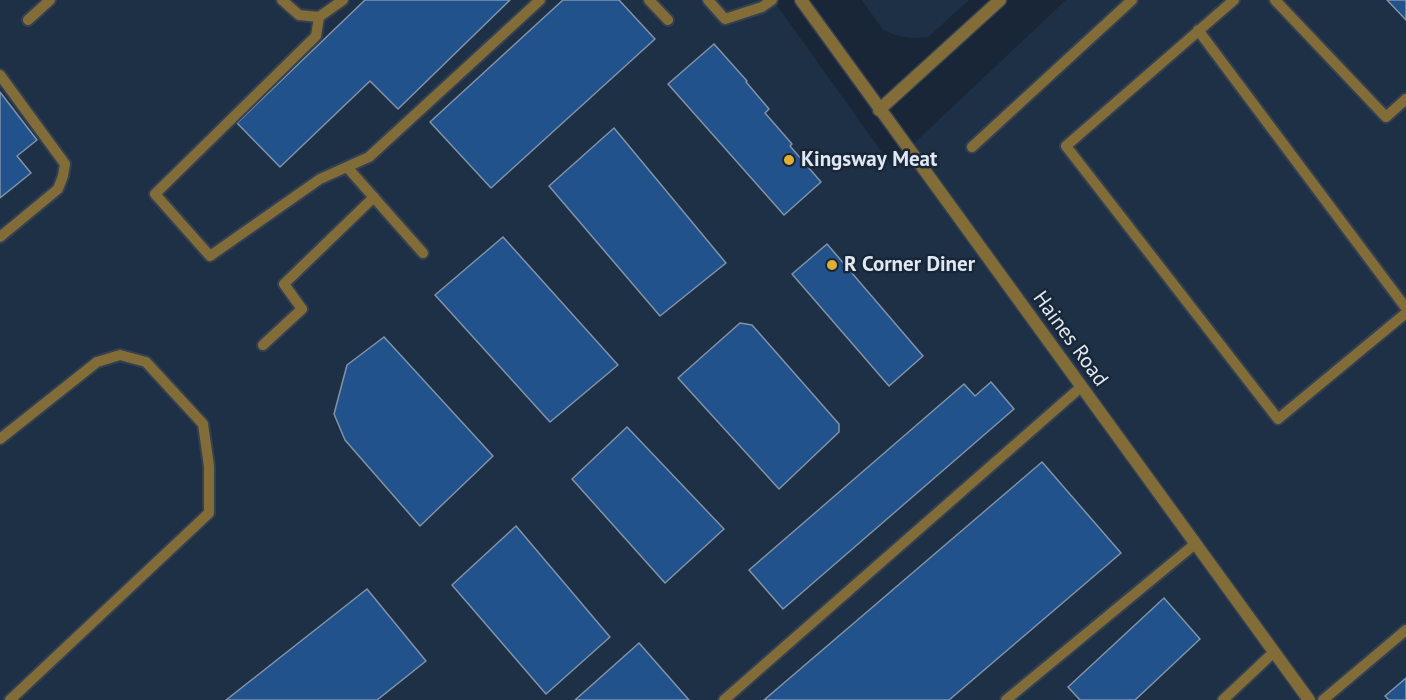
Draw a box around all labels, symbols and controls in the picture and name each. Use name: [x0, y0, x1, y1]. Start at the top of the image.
place label: Kingsway Meat: [801, 147, 937, 173]
marker: Kingsway Meat: [782, 153, 796, 167]
place label: R Corner Diner: [844, 252, 975, 278]
marker: R Corner Diner: [825, 258, 839, 272]
street label: Haines Road: [1027, 287, 1113, 391]

